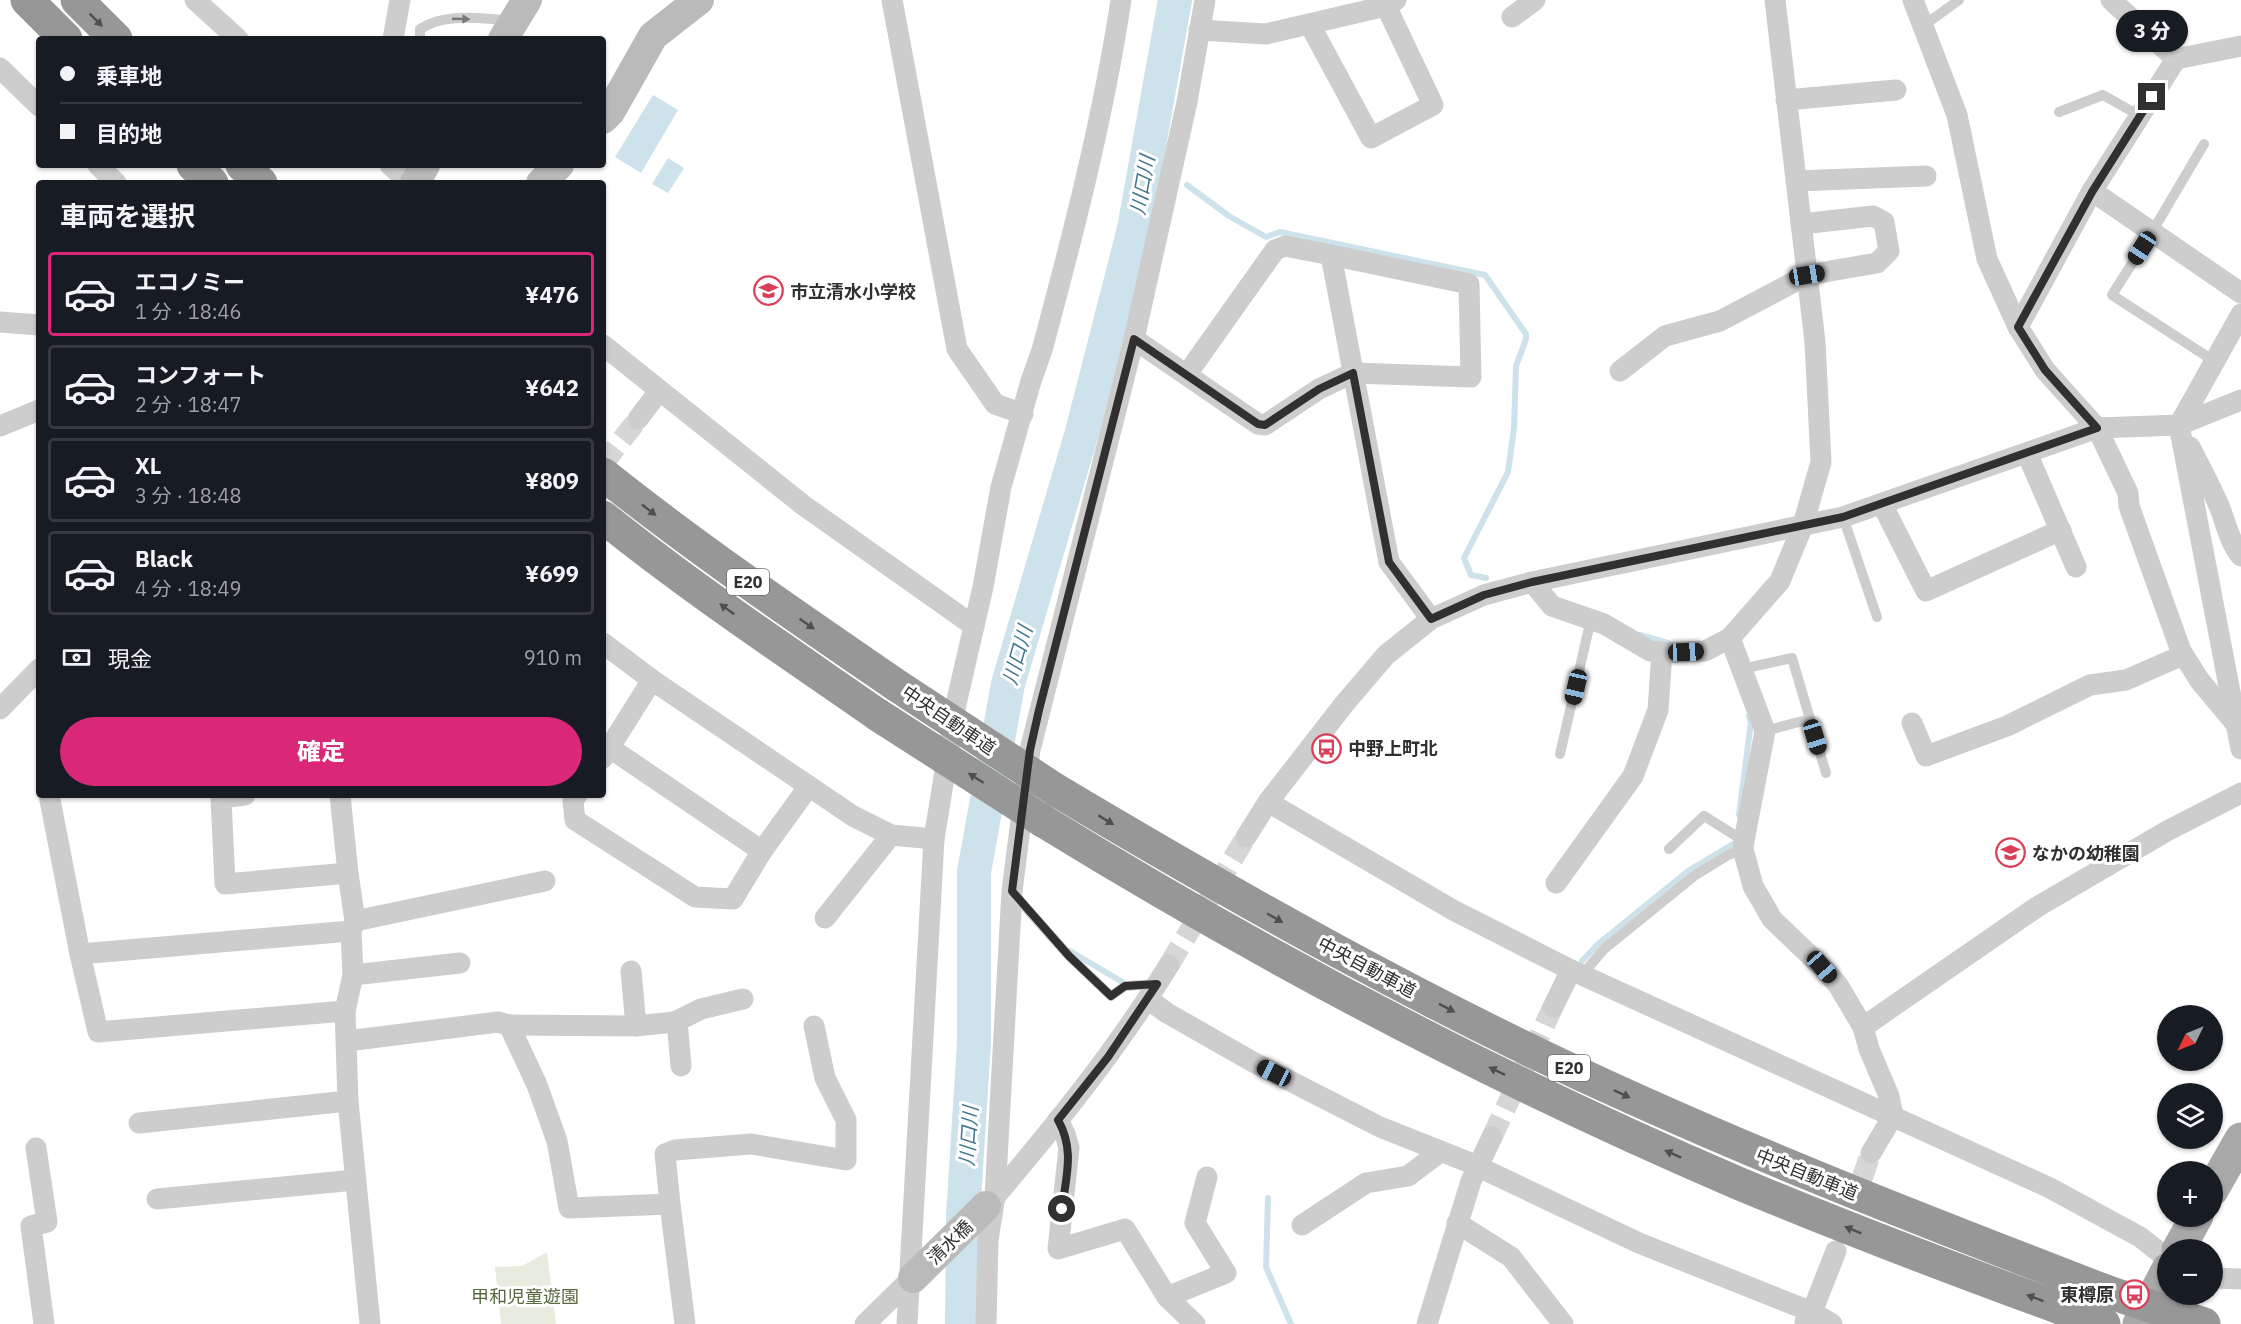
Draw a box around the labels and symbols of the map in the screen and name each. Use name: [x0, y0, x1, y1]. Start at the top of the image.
callout: 3 分: [2116, 10, 2188, 52]
one-way arrow: [89, 12, 103, 26]
one-way arrow: [452, 14, 471, 23]
route end: [2138, 83, 2165, 110]
water label: 川口川: [1123, 151, 1161, 217]
car: [2125, 228, 2159, 268]
car: [1788, 263, 1826, 287]
school or university icon: 市立清水小学校: [753, 275, 785, 307]
place label: 市立清水小学校: [790, 280, 916, 303]
one-way arrow: [641, 504, 657, 517]
road number: E20: [727, 569, 769, 595]
one-way arrow: [720, 603, 736, 615]
one-way arrow: [799, 618, 815, 629]
water label: 川口川: [996, 621, 1039, 688]
car: [1668, 642, 1704, 662]
car: [1563, 667, 1589, 707]
street label: 中央自動車道: [898, 680, 1000, 760]
car: [1801, 717, 1829, 757]
bus stop icon: 中野上町北: [1311, 732, 1343, 764]
place label: 中野上町北: [1348, 737, 1438, 760]
one-way arrow: [968, 773, 984, 784]
one-way arrow: [1098, 814, 1114, 825]
school or university icon: なかの幼稚園: [1995, 837, 2027, 869]
place label: なかの幼稚園: [2032, 842, 2140, 865]
one-way arrow: [1266, 912, 1283, 922]
street label: 中央自動車道: [1314, 931, 1420, 1003]
car: [1803, 948, 1841, 986]
one-way arrow: [1439, 1004, 1456, 1013]
north arrow: [2157, 1005, 2223, 1071]
road number: E20: [1548, 1055, 1590, 1081]
car: [1254, 1057, 1294, 1089]
one-way arrow: [1488, 1067, 1505, 1076]
one-way arrow: [1614, 1089, 1631, 1098]
water label: 川口川: [952, 1103, 984, 1167]
street label: 中央自動車道: [1753, 1143, 1861, 1205]
one-way arrow: [1665, 1149, 1682, 1158]
route start: [1048, 1195, 1075, 1222]
street label: 清水橋: [923, 1215, 977, 1269]
one-way arrow: [1844, 1225, 1862, 1234]
bus stop icon: 東樽原: [2119, 1278, 2151, 1310]
place label: 東樽原: [2060, 1283, 2114, 1306]
park label: 甲和児童遊園: [471, 1285, 579, 1308]
one-way arrow: [2026, 1293, 2044, 1303]

